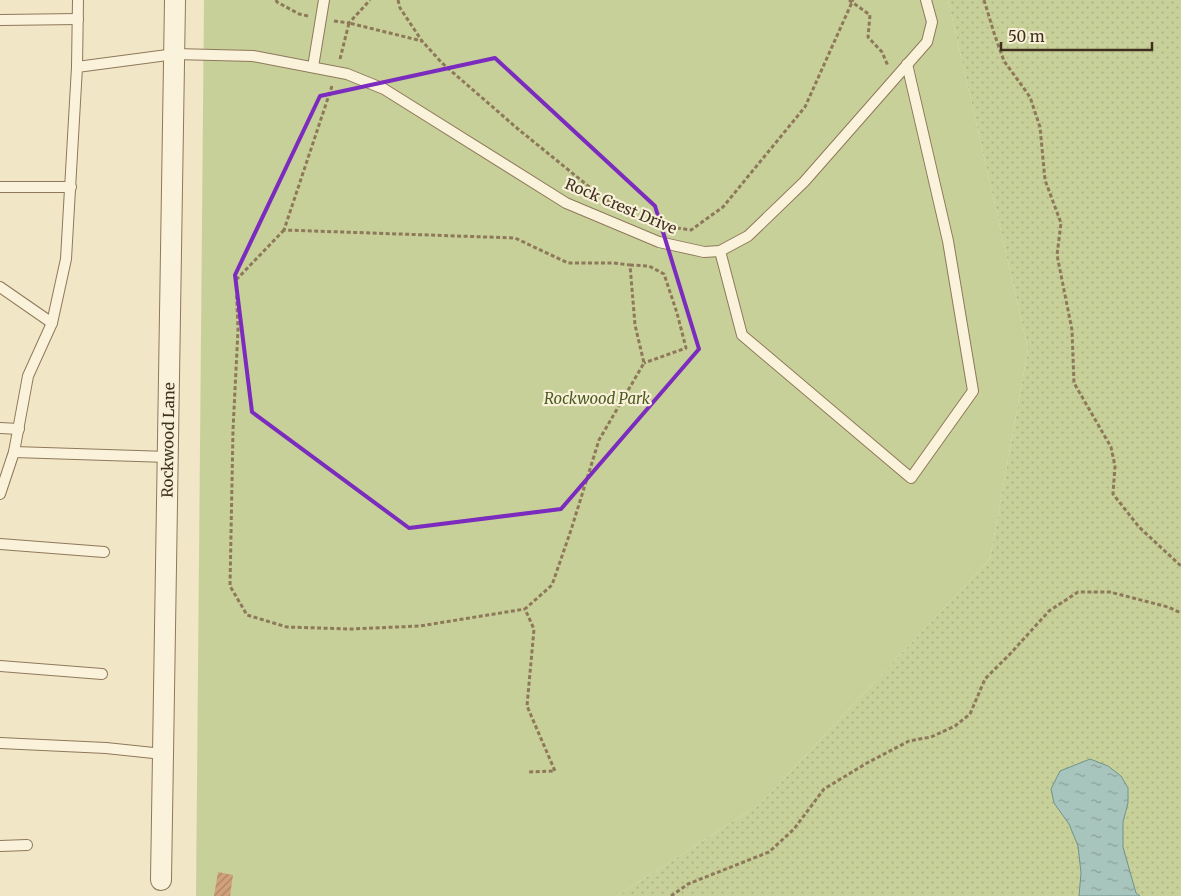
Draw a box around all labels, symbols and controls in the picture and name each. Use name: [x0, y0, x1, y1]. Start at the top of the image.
scale bar: [1001, 20, 1152, 52]
text: 50 m: [1008, 27, 1045, 46]
street label: Rock Crest Drive: [562, 174, 680, 238]
street label: Rockwood Lane: [157, 382, 179, 498]
park label: Rockwood Park: [544, 389, 651, 408]

